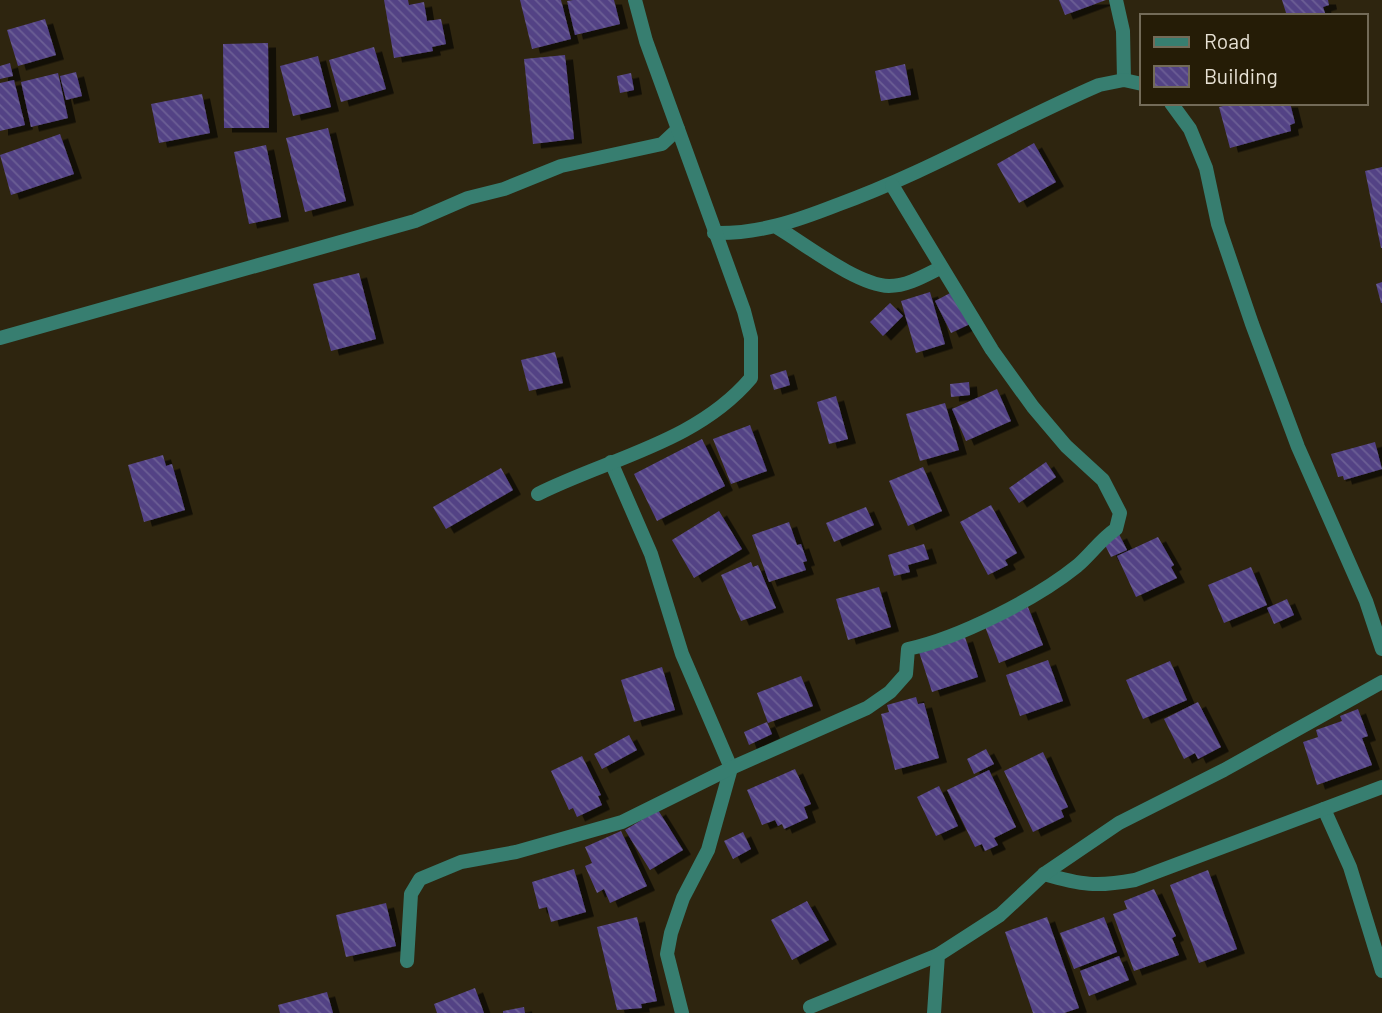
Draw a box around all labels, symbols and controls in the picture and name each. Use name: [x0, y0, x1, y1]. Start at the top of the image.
legend: [1140, 14, 1368, 105]
text: Road: [1204, 28, 1250, 53]
text: Building: [1204, 63, 1278, 88]

